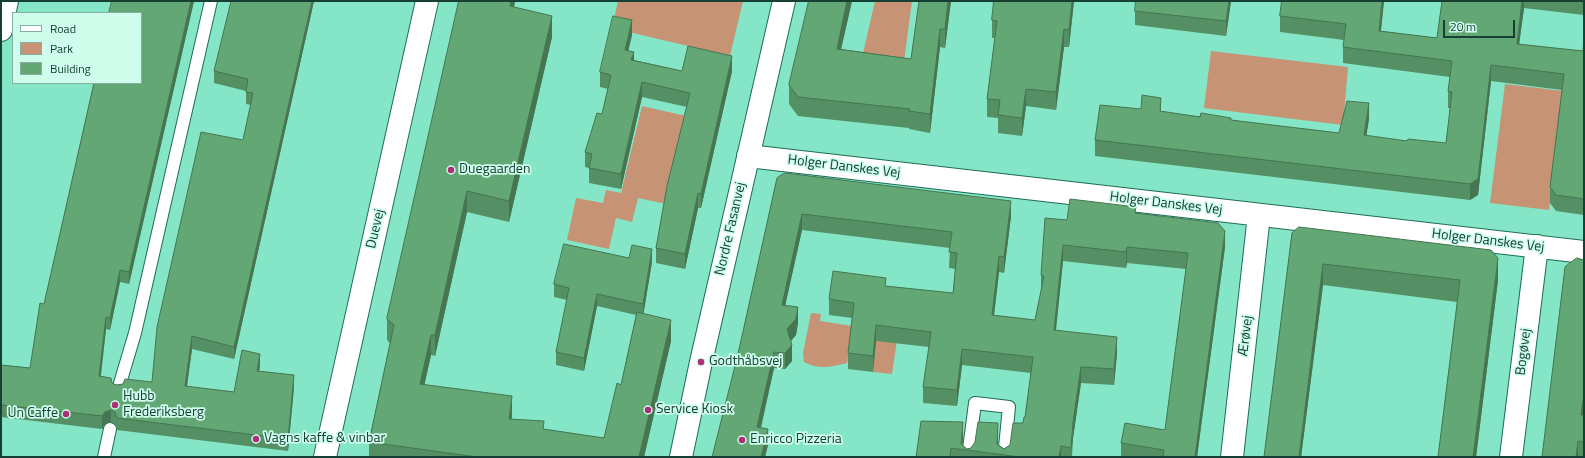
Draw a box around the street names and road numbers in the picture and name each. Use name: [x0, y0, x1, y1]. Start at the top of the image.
street label: Holger Danskes Vej: [787, 152, 901, 182]
street label: Nordre Fasanvej: [712, 181, 750, 277]
street label: Holger Danskes Vej: [1109, 189, 1223, 219]
street label: Duevej: [363, 208, 389, 250]
street label: Holger Danskes Vej: [1431, 226, 1545, 256]
street label: Ærøvej: [1235, 315, 1257, 357]
street label: Bogøvej: [1513, 328, 1535, 376]

